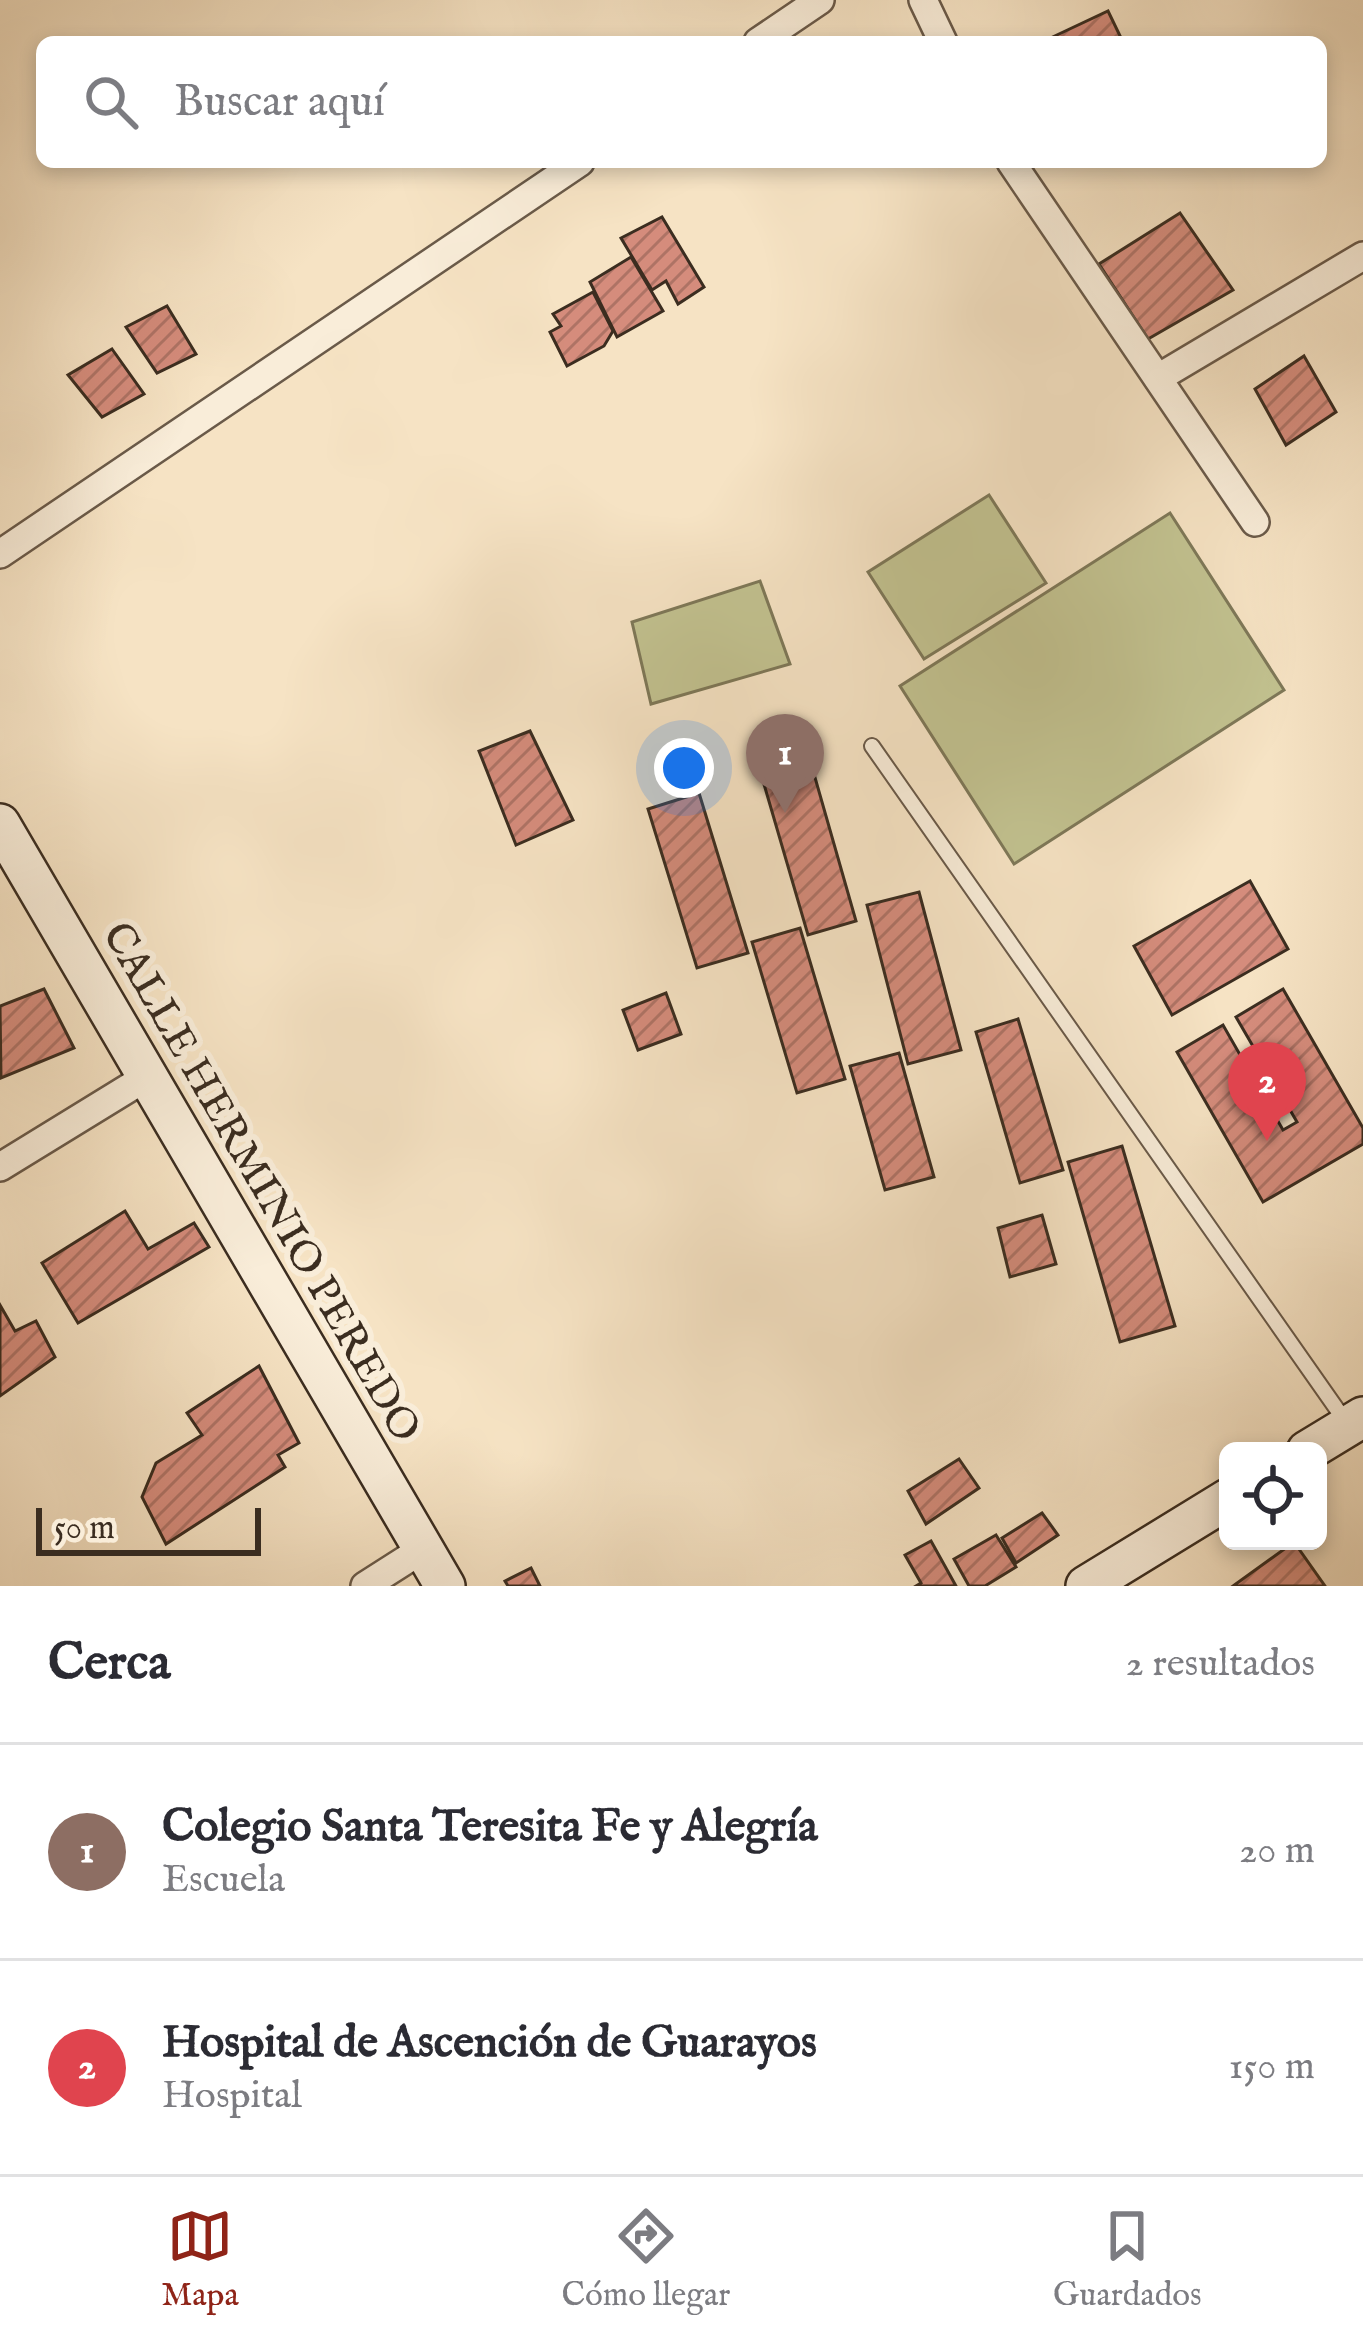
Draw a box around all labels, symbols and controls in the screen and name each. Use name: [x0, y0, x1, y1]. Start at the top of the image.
search box: [36, 36, 1327, 168]
icon: search: [78, 69, 144, 135]
text: Buscar aquí: [174, 74, 385, 131]
pin: 1: [746, 714, 824, 813]
your location: [654, 738, 714, 798]
street label: CALLE HERMINIO PEREDO: [89, 913, 431, 1452]
pin: 2: [1228, 1042, 1306, 1141]
map controls: [1219, 1442, 1327, 1550]
button: locate: [1219, 1442, 1327, 1550]
scale bar: [36, 1502, 261, 1555]
text: 50 m: [54, 1508, 115, 1550]
text: Cerca: [48, 1632, 171, 1697]
text: 2 resultados: [1126, 1640, 1315, 1689]
text: Colegio Santa Teresita Fe y Alegría: [162, 1799, 818, 1856]
text: 1: [80, 1827, 94, 1876]
text: 20 m: [1239, 1827, 1315, 1876]
text: Escuela: [162, 1856, 285, 1905]
text: Hospital de Ascención de Guarayos: [162, 2015, 817, 2072]
text: 2: [78, 2043, 96, 2092]
text: 150 m: [1229, 2043, 1315, 2092]
text: Hospital: [162, 2072, 302, 2121]
tab: Mapa: [161, 2203, 239, 2317]
tab: Cómo llegar: [561, 2203, 730, 2317]
tab: Guardados: [1053, 2203, 1202, 2317]

